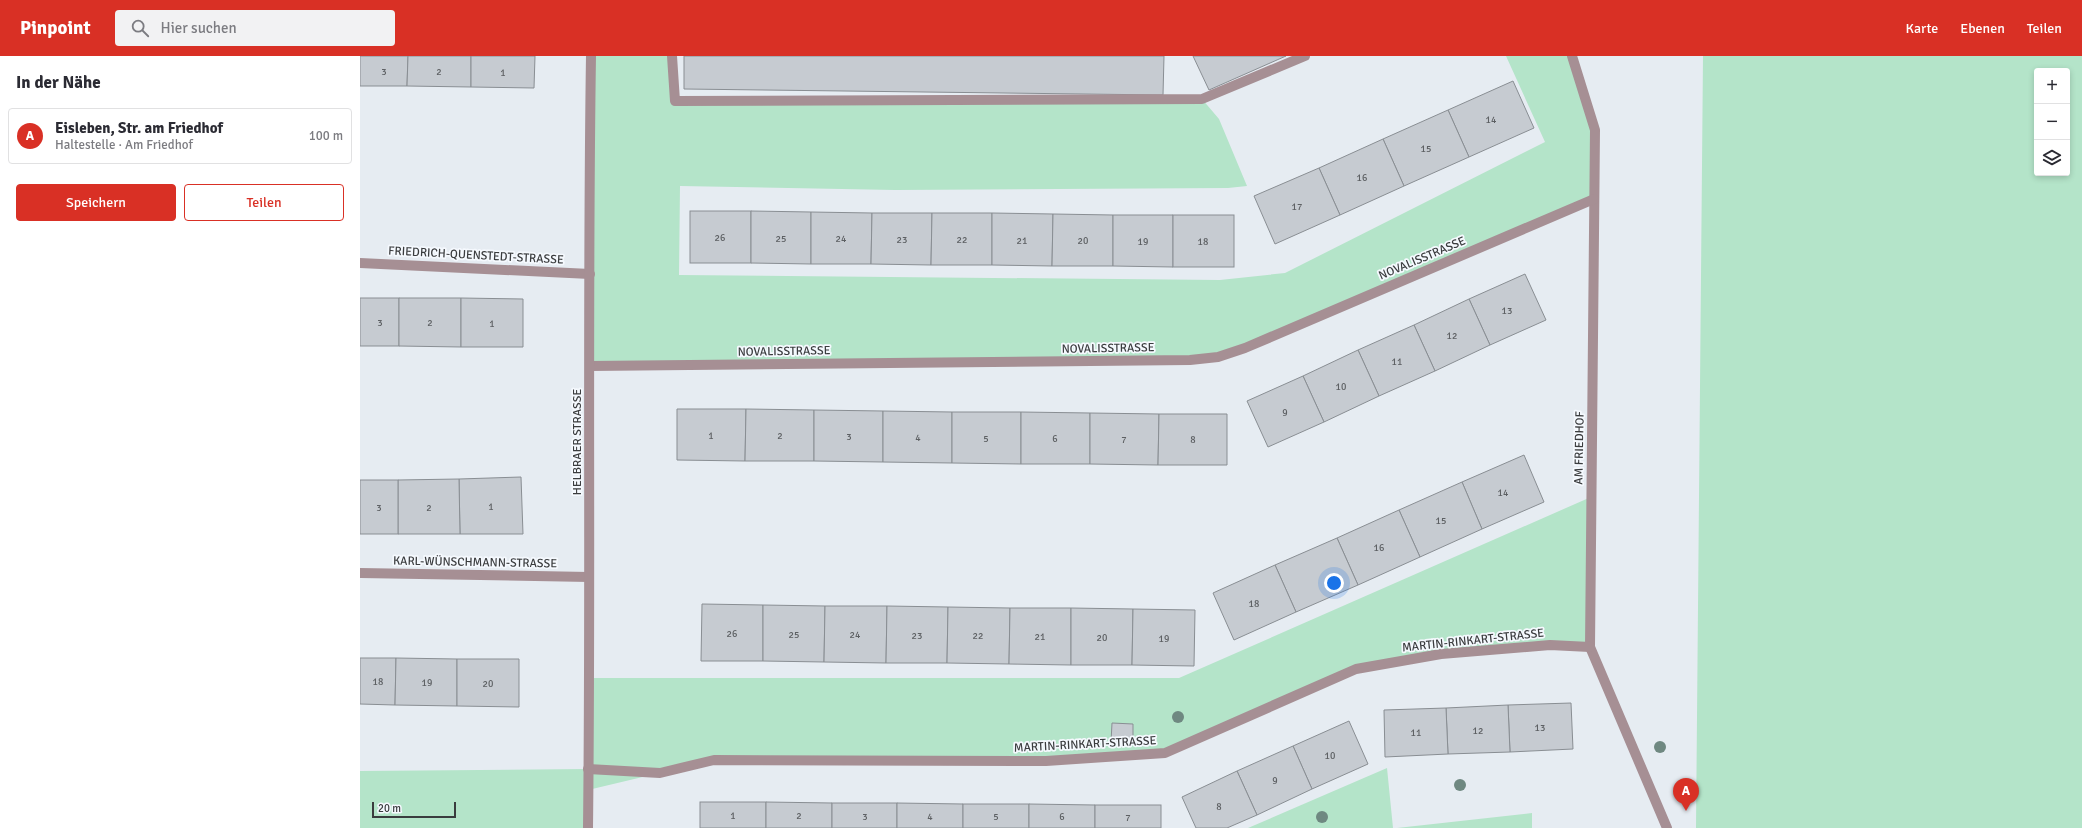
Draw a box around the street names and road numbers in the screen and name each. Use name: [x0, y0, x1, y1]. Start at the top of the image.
street label: NOVALISSTRASSE: [1377, 233, 1468, 283]
street label: FRIEDRICH-QUENSTEDT-STRASSE: [388, 243, 564, 268]
street label: NOVALISSTRASSE: [1061, 340, 1155, 357]
street label: NOVALISSTRASSE: [737, 343, 831, 360]
street label: HELBRAER STRASSE: [570, 389, 585, 495]
street label: AM FRIEDHOF: [1571, 411, 1588, 485]
street label: KARL-WÜNSCHMANN-STRASSE: [393, 554, 557, 571]
street label: MARTIN-RINKART-STRASSE: [1401, 626, 1545, 655]
street label: MARTIN-RINKART-STRASSE: [1013, 733, 1157, 756]

